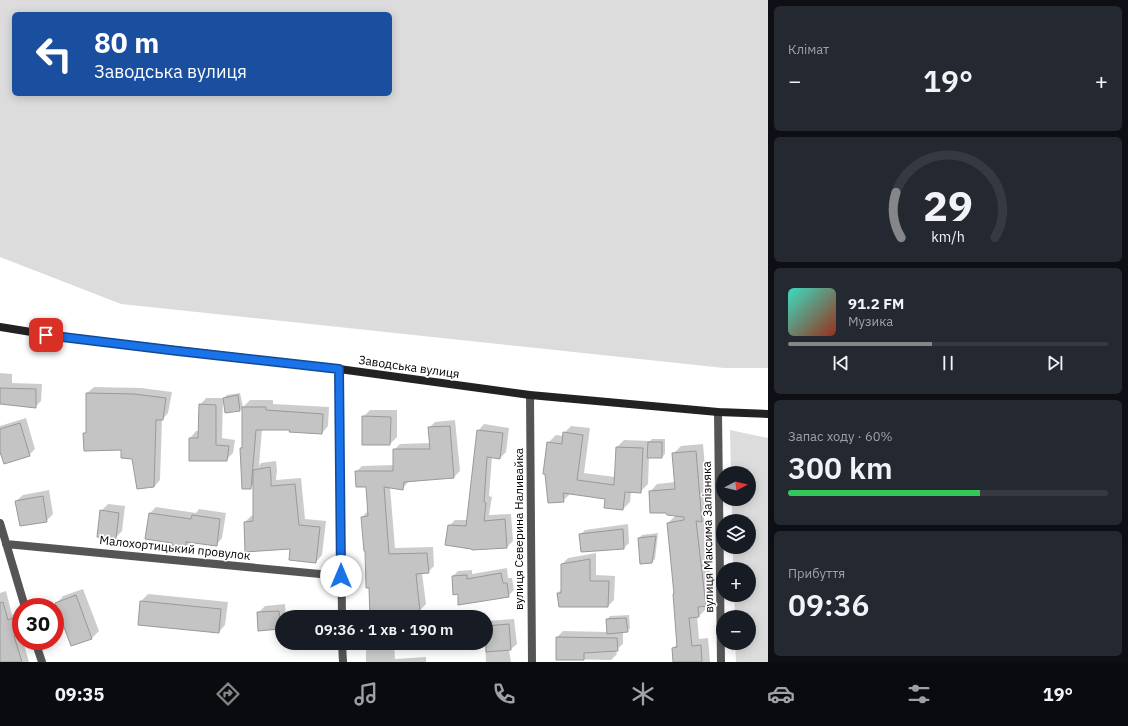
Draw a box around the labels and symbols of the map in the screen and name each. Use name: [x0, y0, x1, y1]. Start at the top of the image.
pin: [29, 318, 63, 352]
street label: Заводська вулиця: [358, 352, 461, 381]
street label: вулиця Северина Наливайка: [511, 447, 526, 610]
street label: вулиця Максима Залізняка: [699, 460, 716, 613]
north arrow: [716, 466, 756, 506]
street label: Малохортицький провулок: [99, 532, 252, 563]
position arrow: [320, 555, 362, 597]
speed limit sign: 30: [12, 598, 64, 650]

